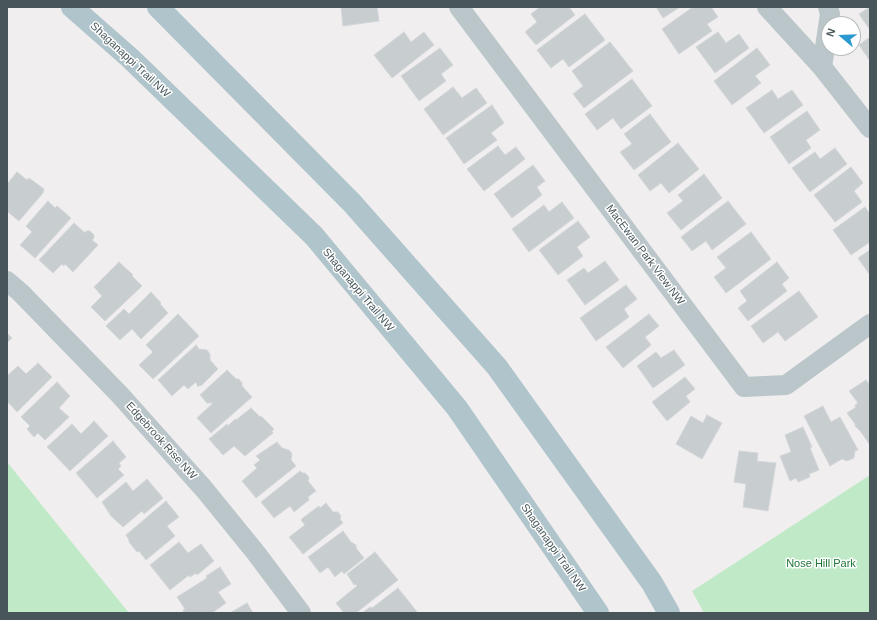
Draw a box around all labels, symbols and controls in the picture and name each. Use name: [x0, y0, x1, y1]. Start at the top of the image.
north arrow: [821, 16, 861, 56]
street label: Shaganappi Trail NW: [87, 20, 173, 100]
text: N: [824, 27, 838, 38]
street label: MacEwan Park View NW: [603, 202, 687, 308]
street label: Shaganappi Trail NW: [319, 246, 397, 334]
street label: Edgebrook Rise NW: [123, 400, 199, 482]
street label: Shaganappi Trail NW: [518, 502, 588, 594]
park label: Nose Hill Park: [786, 557, 856, 571]

